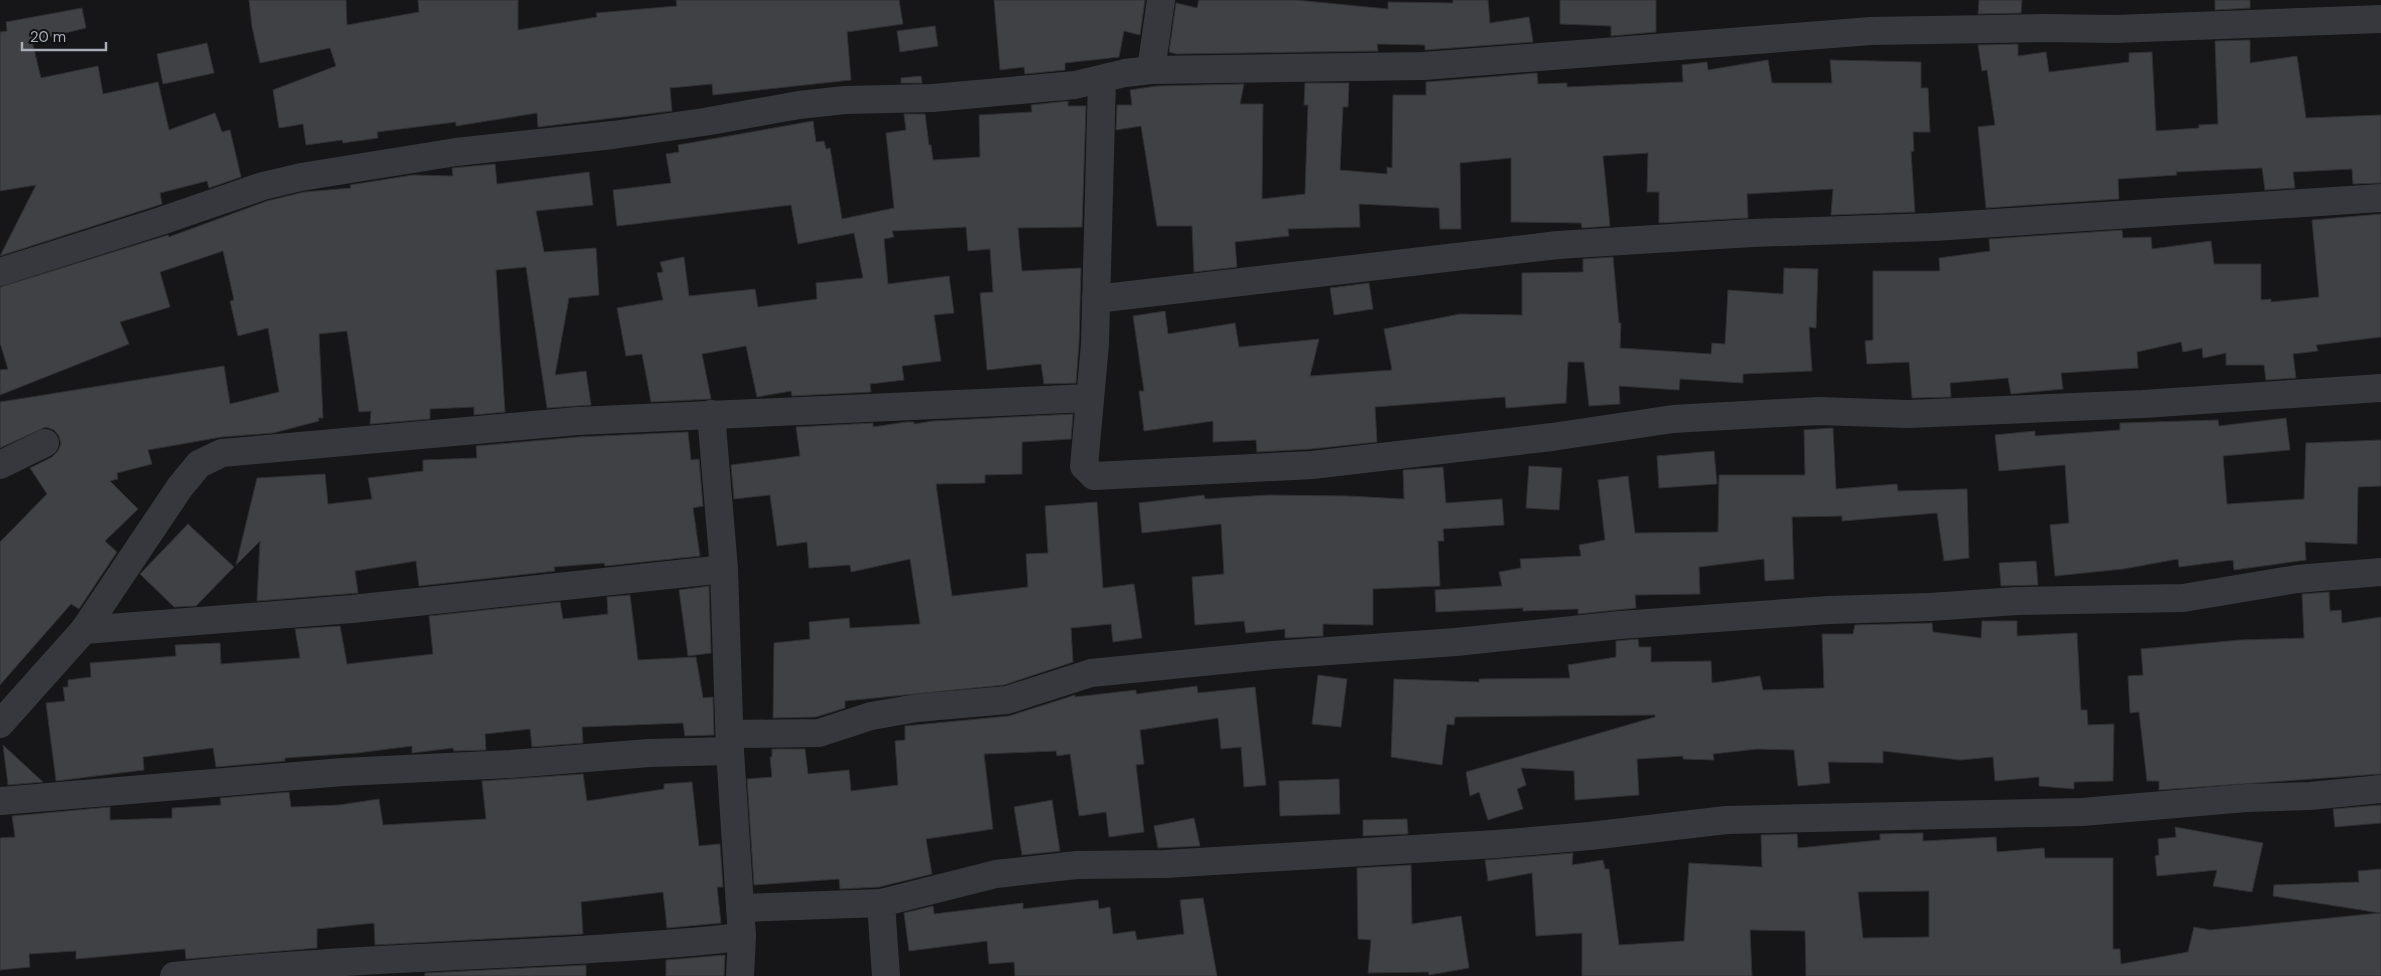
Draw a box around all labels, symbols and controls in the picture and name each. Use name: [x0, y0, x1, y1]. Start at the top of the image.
scale bar: [22, 20, 106, 52]
text: 20 m: [30, 27, 66, 47]

